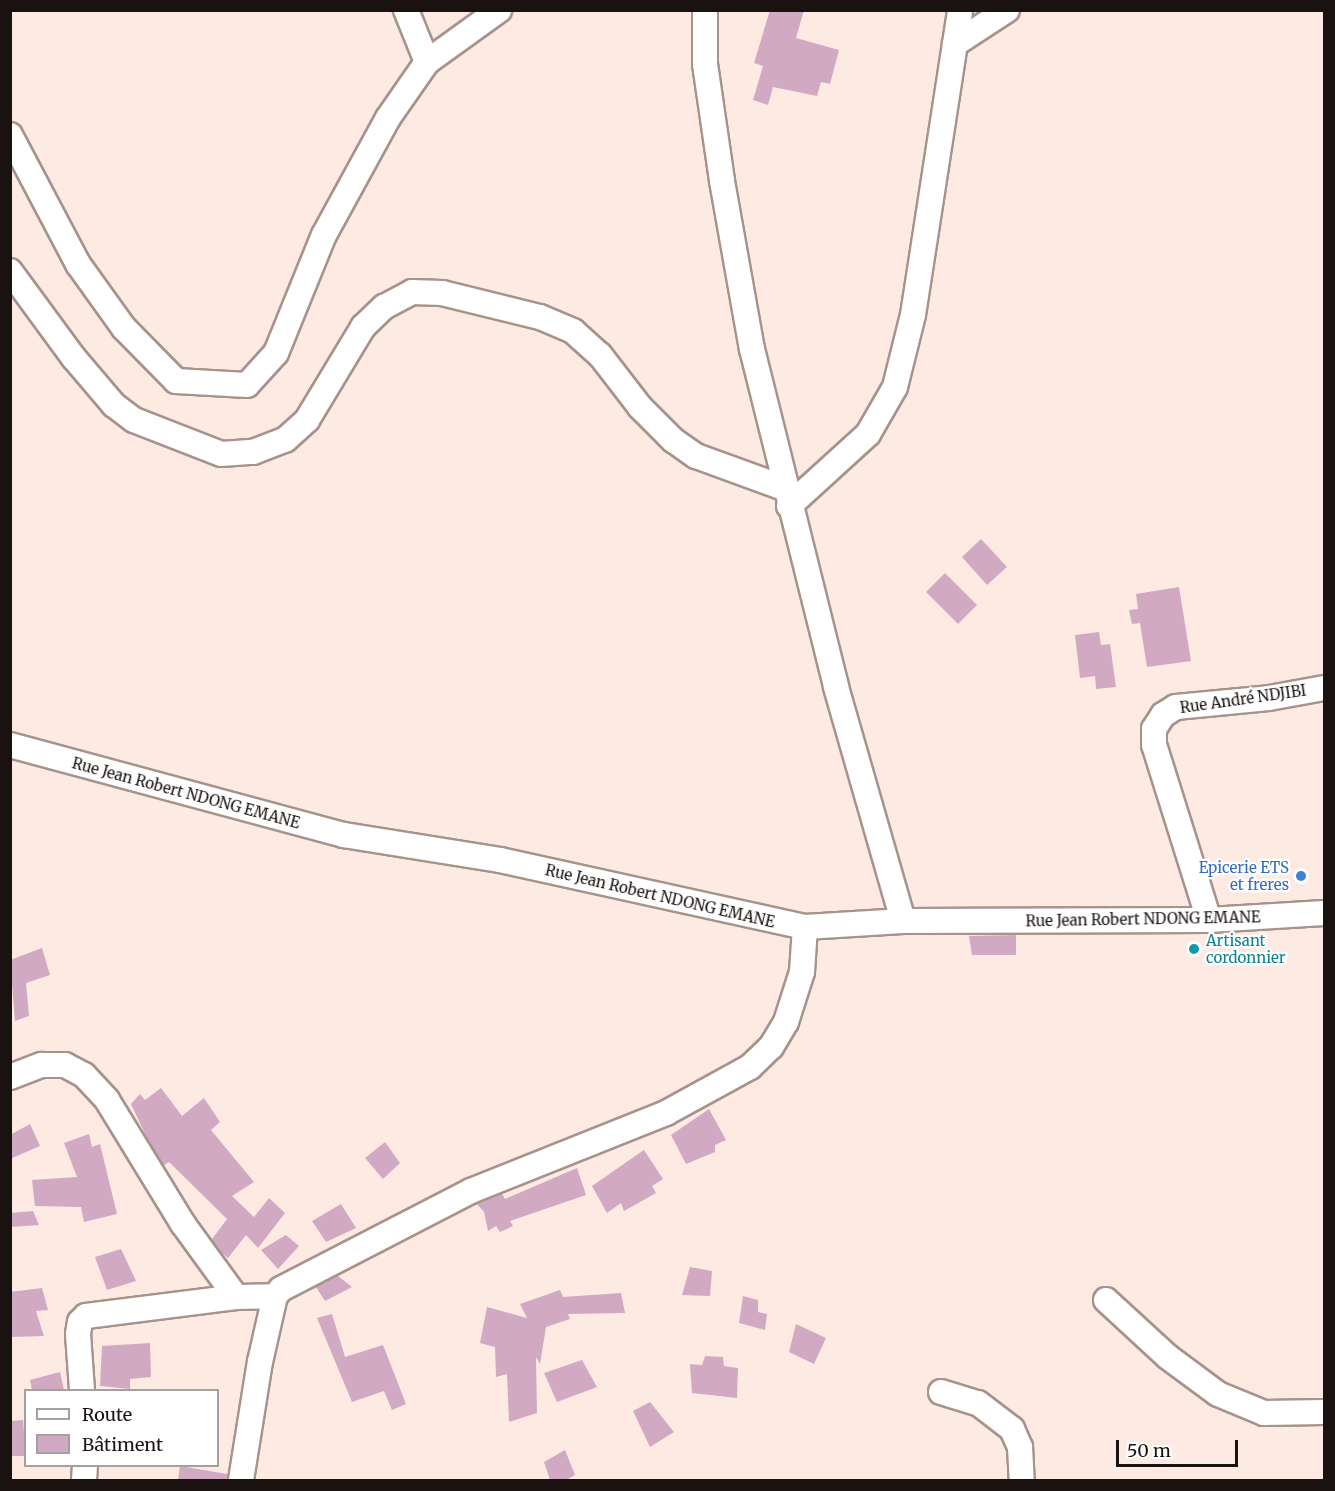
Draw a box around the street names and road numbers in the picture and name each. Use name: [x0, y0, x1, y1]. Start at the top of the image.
street label: Rue André NDJIBI: [1179, 681, 1307, 717]
street label: Rue Jean Robert NDONG EMANE: [70, 754, 302, 832]
street label: Rue Jean Robert NDONG EMANE: [543, 861, 777, 931]
street label: Rue Jean Robert NDONG EMANE: [1025, 908, 1261, 930]

